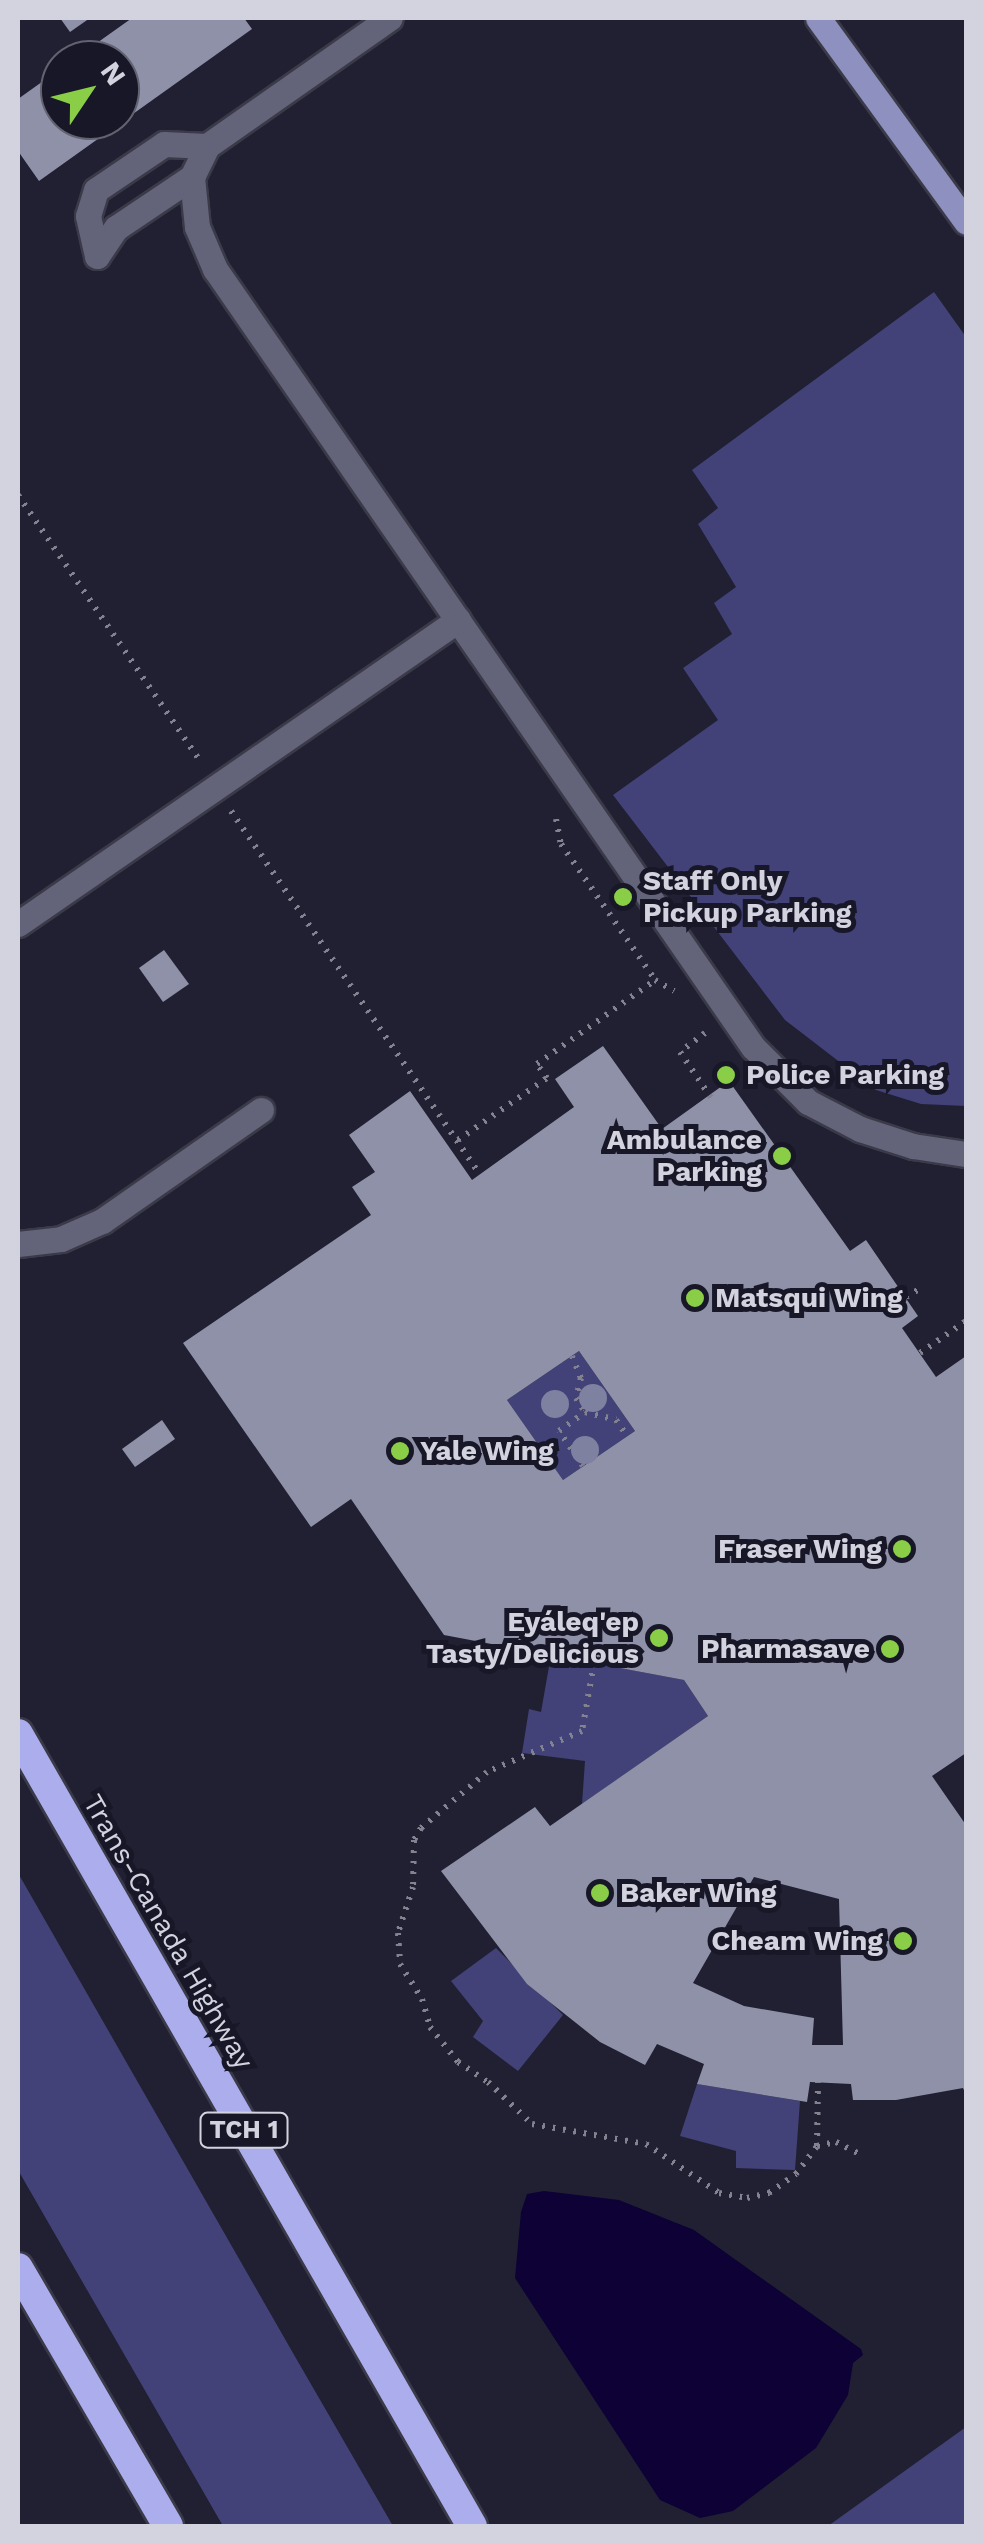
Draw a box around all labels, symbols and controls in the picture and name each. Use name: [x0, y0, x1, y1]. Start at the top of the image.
north arrow: [40, 40, 140, 140]
text: N: [94, 56, 133, 92]
place label: Staff Only Pickup Parking: [643, 864, 851, 930]
marker: Staff Only Pickup Parking: [612, 886, 634, 908]
place label: Police Parking: [746, 1058, 944, 1092]
marker: Police Parking: [715, 1064, 737, 1086]
place label: Ambulance Parking: [607, 1123, 762, 1189]
marker: Ambulance Parking: [771, 1145, 793, 1167]
place label: Matsqui Wing: [715, 1281, 903, 1315]
marker: Matsqui Wing: [684, 1287, 706, 1309]
place label: Yale Wing: [420, 1434, 554, 1468]
marker: Yale Wing: [389, 1440, 411, 1462]
place label: Fraser Wing: [717, 1532, 882, 1566]
marker: Fraser Wing: [891, 1538, 913, 1560]
place label: Eyáleq'ep Tasty/Delicious: [426, 1605, 639, 1671]
marker: Eyáleq'ep Tasty/Delicious: [648, 1627, 670, 1649]
place label: Pharmasave: [701, 1632, 870, 1666]
marker: Pharmasave: [879, 1638, 901, 1660]
street label: Trans-Canada Highway: [75, 1788, 261, 2076]
place label: Baker Wing: [620, 1876, 777, 1910]
marker: Baker Wing: [589, 1882, 611, 1904]
place label: Cheam Wing: [711, 1924, 883, 1958]
marker: Cheam Wing: [892, 1930, 914, 1952]
road number: TCH 1: [199, 2110, 289, 2150]

